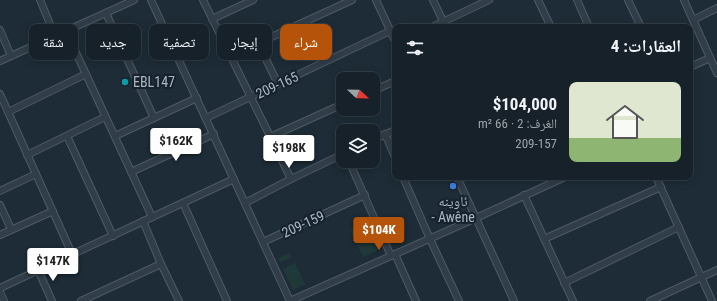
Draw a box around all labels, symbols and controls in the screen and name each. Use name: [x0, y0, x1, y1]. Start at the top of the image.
chip: شقة: [29, 24, 78, 60]
chip: جديد: [86, 24, 141, 60]
chip: تصفية: [149, 24, 209, 60]
chip: إيجار: [217, 24, 272, 60]
chip: شراء: [280, 24, 332, 60]
text: العقارات: 4: [611, 36, 681, 56]
icon: filters: [404, 37, 426, 59]
street label: 209-165: [253, 68, 301, 102]
north arrow: [336, 72, 380, 116]
map controls: [336, 72, 380, 168]
place label: EBL147: [133, 74, 175, 90]
marker: EBL147: [120, 77, 130, 87]
text: $104,000: [493, 94, 557, 114]
icon: home: [601, 98, 649, 146]
text: الغرف: 2 · 66 m²: [478, 116, 557, 131]
button: layers: [336, 124, 380, 168]
pin: $162K: [148, 128, 204, 162]
text: $162K: [159, 133, 193, 148]
pin: $198K: [261, 135, 317, 169]
text: 209-157: [515, 136, 557, 151]
text: $198K: [272, 140, 306, 155]
marker: ئاوینە - Awêne: [448, 181, 458, 191]
place label: ئاوینە - Awêne: [431, 193, 475, 225]
street label: 209-159: [279, 207, 327, 241]
pin: $104K: [351, 217, 407, 251]
text: $104K: [362, 222, 396, 237]
pin: $147K: [25, 248, 81, 282]
text: $147K: [36, 253, 70, 268]

